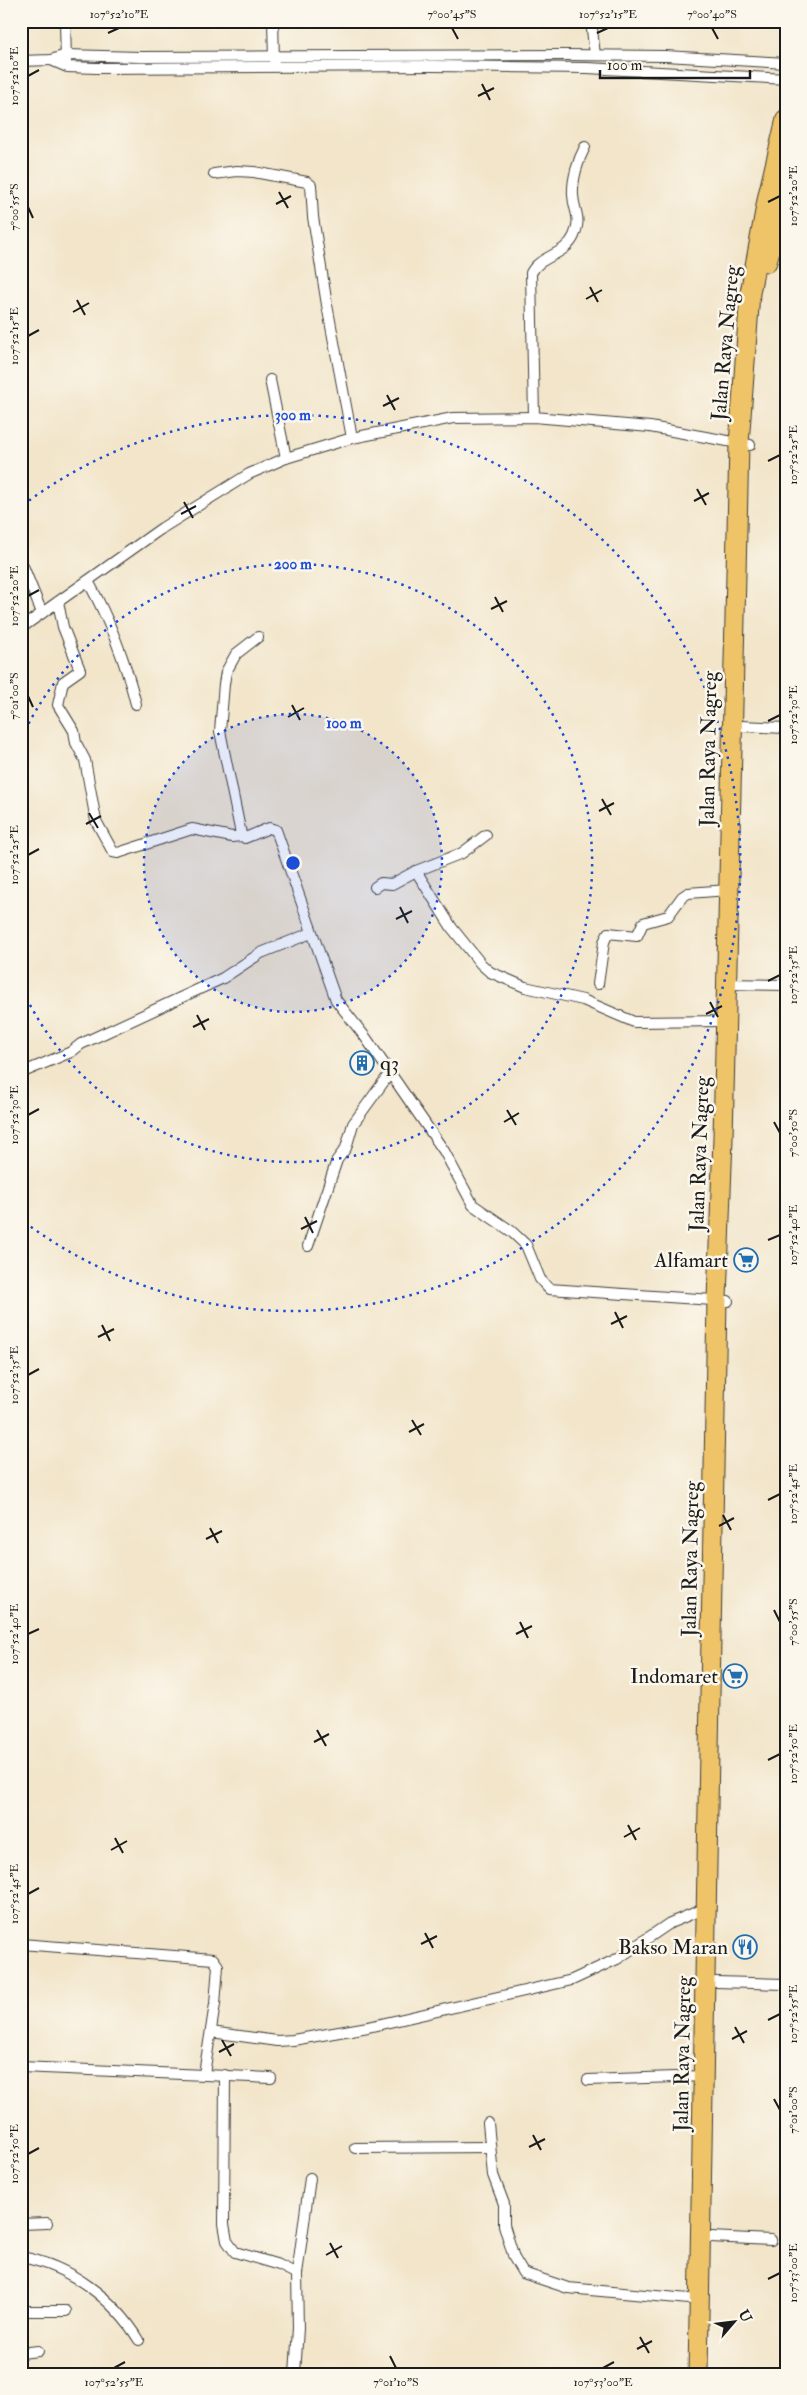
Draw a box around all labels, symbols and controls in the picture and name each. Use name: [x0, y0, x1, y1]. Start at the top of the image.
text: 107°52'10"E: [90, 7, 149, 22]
text: 7°00'45"S: [428, 7, 476, 22]
text: 107°52'15"E: [579, 7, 637, 22]
text: 7°00'40"S: [687, 7, 737, 22]
text: 107°52'10"E: [7, 46, 22, 105]
scale bar: [600, 48, 750, 80]
text: 100 m: [607, 56, 643, 75]
text: 107°52'20"E: [786, 165, 801, 226]
text: 7°00'55"S: [7, 183, 22, 231]
street label: Jalan Raya Nagreg: [705, 264, 746, 423]
text: 107°52'15"E: [7, 307, 22, 365]
text: 300 m: [275, 406, 311, 425]
text: 107°52'25"E: [786, 425, 801, 485]
text: 200 m: [274, 555, 312, 574]
text: 107°52'20"E: [7, 565, 22, 626]
street label: Jalan Raya Nagreg: [694, 670, 723, 828]
text: 7°01'00"S: [7, 672, 22, 720]
text: 107°52'30"E: [786, 685, 801, 745]
text: 100 m: [326, 714, 362, 733]
text: 107°52'25"E: [7, 825, 22, 885]
centre of rings: [284, 854, 302, 872]
text: 107°52'35"E: [786, 946, 801, 1004]
building icon: q3: [349, 1050, 375, 1076]
place label: q3: [380, 1050, 399, 1077]
street label: Jalan Raya Nagreg: [683, 1075, 716, 1233]
text: 107°52'30"E: [7, 1085, 22, 1145]
text: 7°00'50"S: [786, 1109, 801, 1157]
text: 107°52'40"E: [786, 1204, 801, 1266]
place label: Alfamart: [653, 1247, 728, 1274]
supermarket icon: Alfamart: [733, 1247, 759, 1273]
text: 107°52'35"E: [7, 1346, 22, 1404]
text: 107°52'45"E: [786, 1464, 801, 1524]
street label: Jalan Raya Nagreg: [676, 1480, 705, 1638]
text: 7°00'55"S: [786, 1598, 801, 1646]
text: 107°52'40"E: [7, 1603, 22, 1665]
place label: Indomaret: [630, 1663, 718, 1690]
supermarket icon: Indomaret: [722, 1663, 748, 1689]
text: 107°52'50"E: [786, 1724, 801, 1784]
text: 107°52'45"E: [7, 1864, 22, 1924]
place label: Bakso Maran: [618, 1934, 728, 1961]
restaurant icon: Bakso Maran: [732, 1934, 758, 1960]
street label: Jalan Raya Nagreg: [668, 1975, 697, 2133]
text: 107°52'55"E: [786, 1984, 801, 2043]
text: 7°01'00"S: [786, 2086, 801, 2134]
text: 107°52'50"E: [7, 2124, 22, 2184]
text: 107°53'00"E: [786, 2243, 801, 2303]
north arrow: [710, 2298, 760, 2348]
text: U: [735, 2307, 755, 2326]
text: 107°52'55"E: [85, 2375, 144, 2390]
text: 7°01'10"S: [373, 2375, 419, 2390]
text: 107°53'00"E: [573, 2375, 633, 2390]

